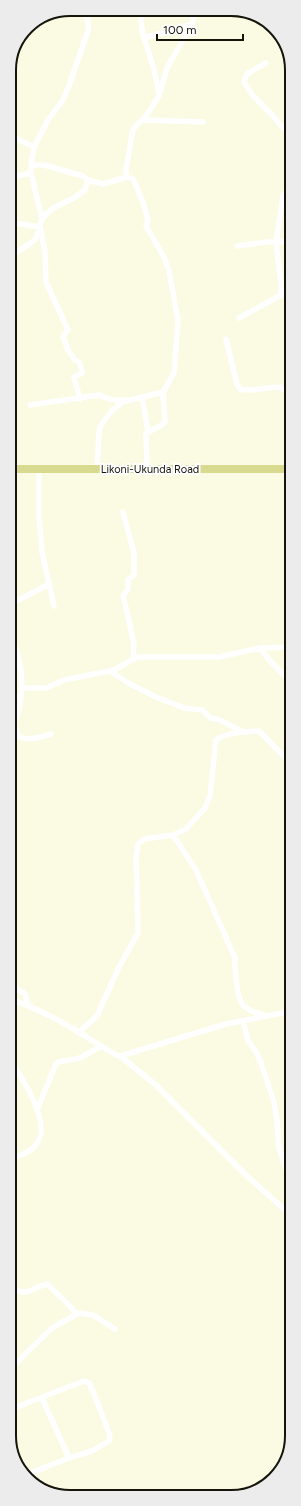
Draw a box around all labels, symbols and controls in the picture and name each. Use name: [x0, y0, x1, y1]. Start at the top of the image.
scale bar: [157, 16, 243, 42]
text: 100 m: [163, 23, 197, 37]
street label: Likoni-Ukunda Road: [101, 463, 199, 476]

